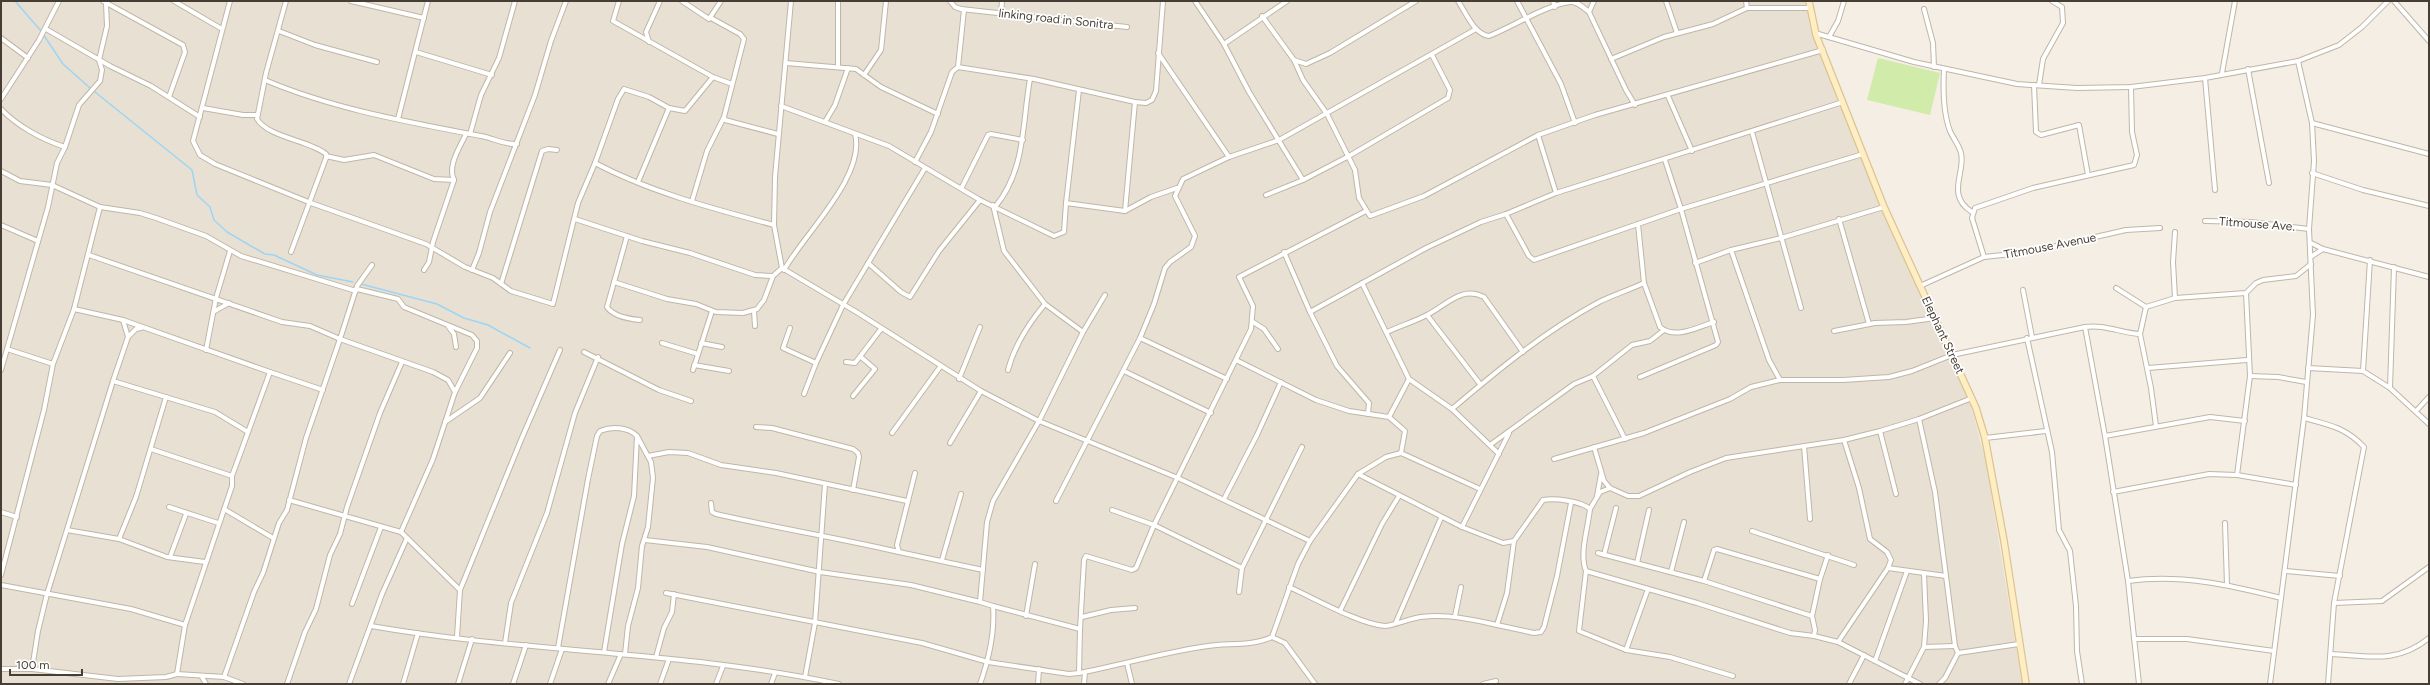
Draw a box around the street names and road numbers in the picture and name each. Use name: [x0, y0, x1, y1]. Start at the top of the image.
street label: linking road in Sonitra: [998, 6, 1114, 32]
street label: Titmouse Ave.: [2219, 214, 2295, 234]
street label: Titmouse Avenue: [2003, 230, 2098, 262]
street label: Elephant Street: [1919, 294, 1967, 376]

